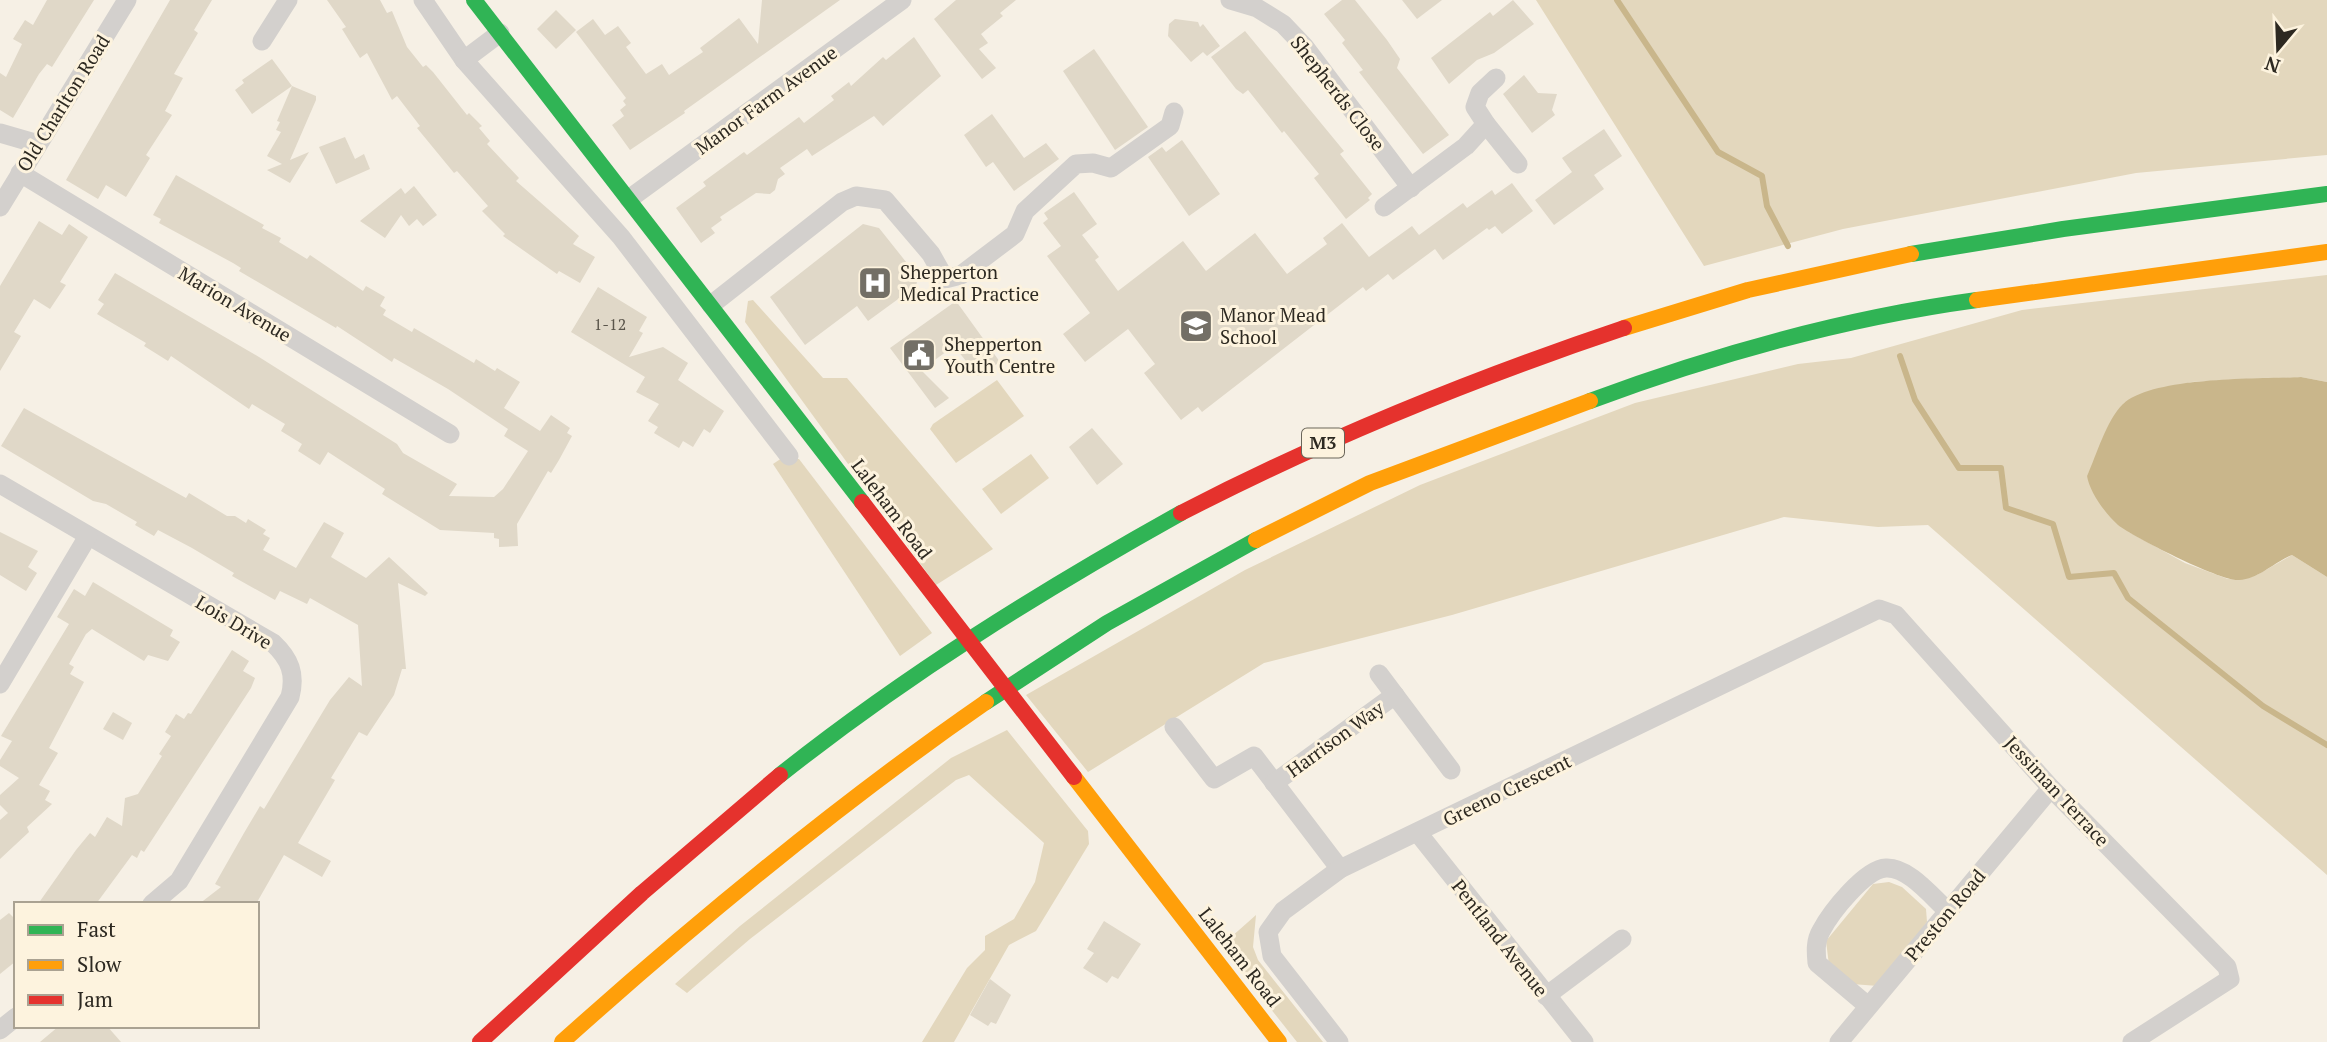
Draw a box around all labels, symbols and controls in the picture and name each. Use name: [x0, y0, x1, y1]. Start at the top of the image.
north arrow: [2243, 14, 2313, 84]
street label: Old Charlton Road: [10, 29, 115, 176]
street label: Shepherds Close: [1286, 30, 1391, 155]
street label: Manor Farm Avenue: [690, 40, 842, 160]
text: N: [2261, 51, 2283, 80]
place label: Shepperton Medical Practice: [900, 259, 1039, 306]
street label: Marion Avenue: [174, 260, 296, 347]
hospital icon: Shepperton Medical Practice: [856, 264, 894, 302]
place label: Manor Mead School: [1220, 302, 1326, 349]
school or university icon: Manor Mead School: [1177, 307, 1215, 345]
house number: 1-12: [594, 313, 626, 335]
place label: Shepperton Youth Centre: [944, 331, 1055, 378]
public building icon: Shepperton Youth Centre: [900, 336, 938, 374]
road number: M3: [1302, 428, 1344, 458]
street label: Laleham Road: [846, 453, 939, 564]
street label: Lois Drive: [191, 589, 277, 654]
street label: Harrison Way: [1281, 695, 1389, 782]
street label: Jessiman Terrace: [2000, 730, 2115, 851]
street label: Greeno Crescent: [1439, 748, 1575, 831]
street label: Preston Road: [1899, 863, 1991, 966]
street label: Pentland Avenue: [1447, 874, 1554, 1001]
legend: [14, 902, 259, 1028]
street label: Laleham Road: [1194, 902, 1287, 1012]
text: Fast: [77, 915, 116, 943]
text: Slow: [77, 950, 122, 978]
text: Jam: [77, 985, 113, 1013]

